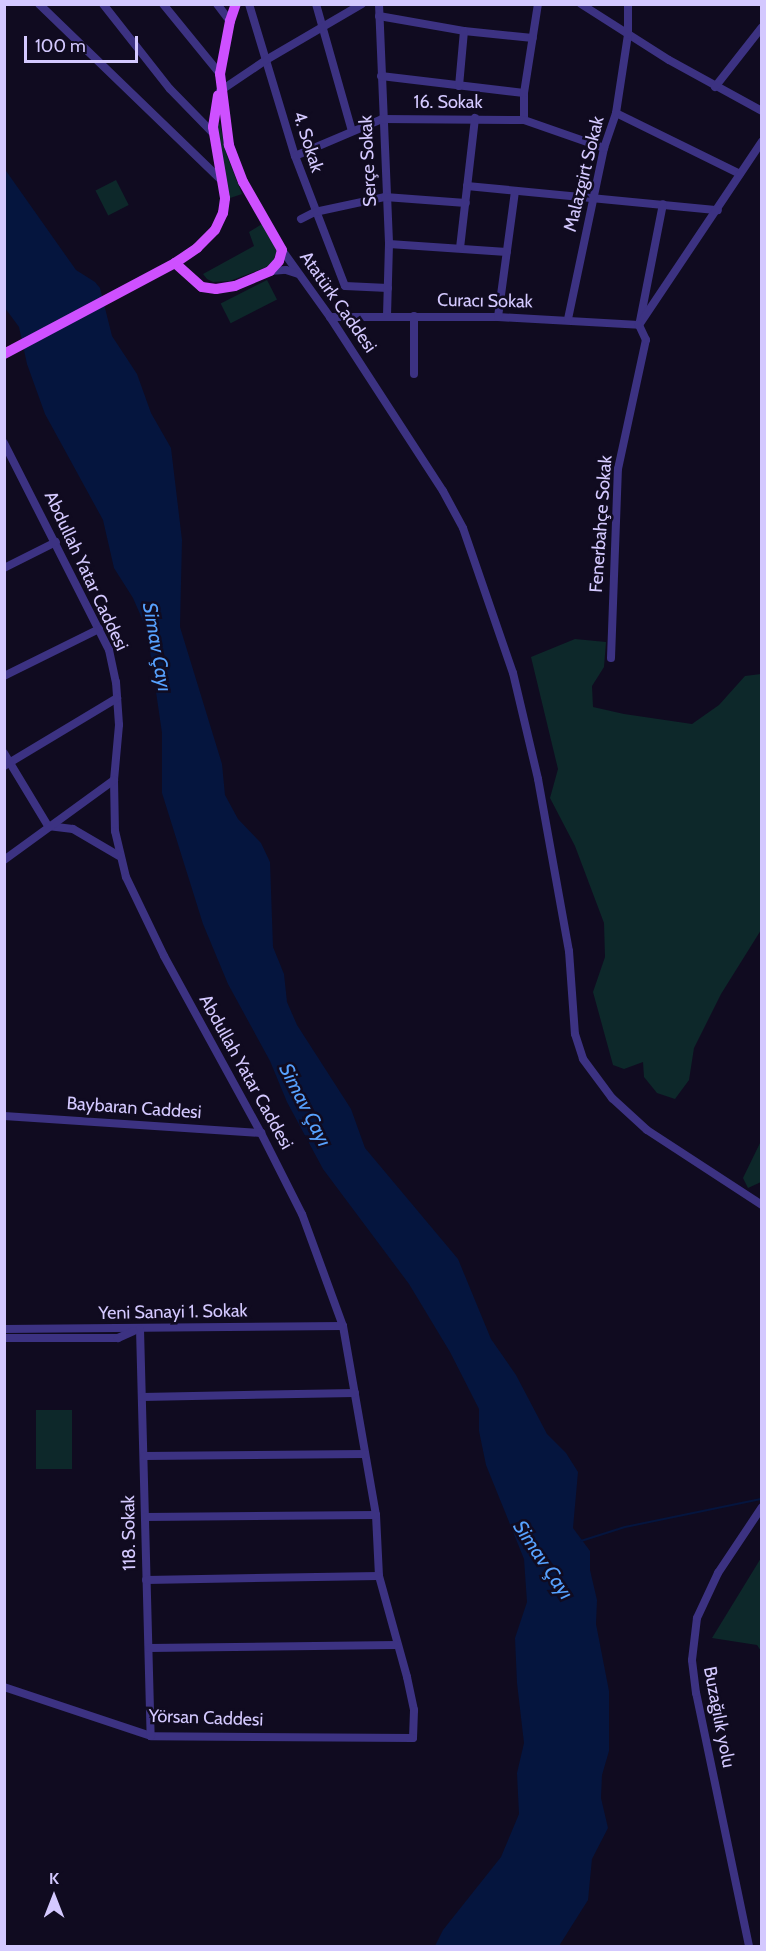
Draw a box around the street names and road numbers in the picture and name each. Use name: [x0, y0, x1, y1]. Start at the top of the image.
street label: 16. Sokak: [414, 91, 482, 113]
street label: 4. Sokak: [288, 109, 328, 175]
street label: Malazgirt Sokak: [559, 114, 609, 234]
street label: Serçe Sokak: [355, 115, 381, 207]
street label: Atatürk Caddesi: [295, 247, 381, 357]
street label: Curacı Sokak: [437, 289, 533, 313]
street label: Fenerbahçe Sokak: [585, 455, 617, 593]
street label: Abdullah Yatar Caddesi: [40, 488, 132, 654]
street label: Abdullah Yatar Caddesi: [194, 991, 298, 1153]
street label: Baybaran Caddesi: [66, 1093, 202, 1123]
street label: Yeni Sanayi 1. Sokak: [98, 1300, 248, 1324]
street label: 118. Sokak: [118, 1495, 140, 1571]
street label: Buzağılık yolu: [699, 1665, 739, 1769]
street label: Yörsan Caddesi: [148, 1705, 264, 1731]

